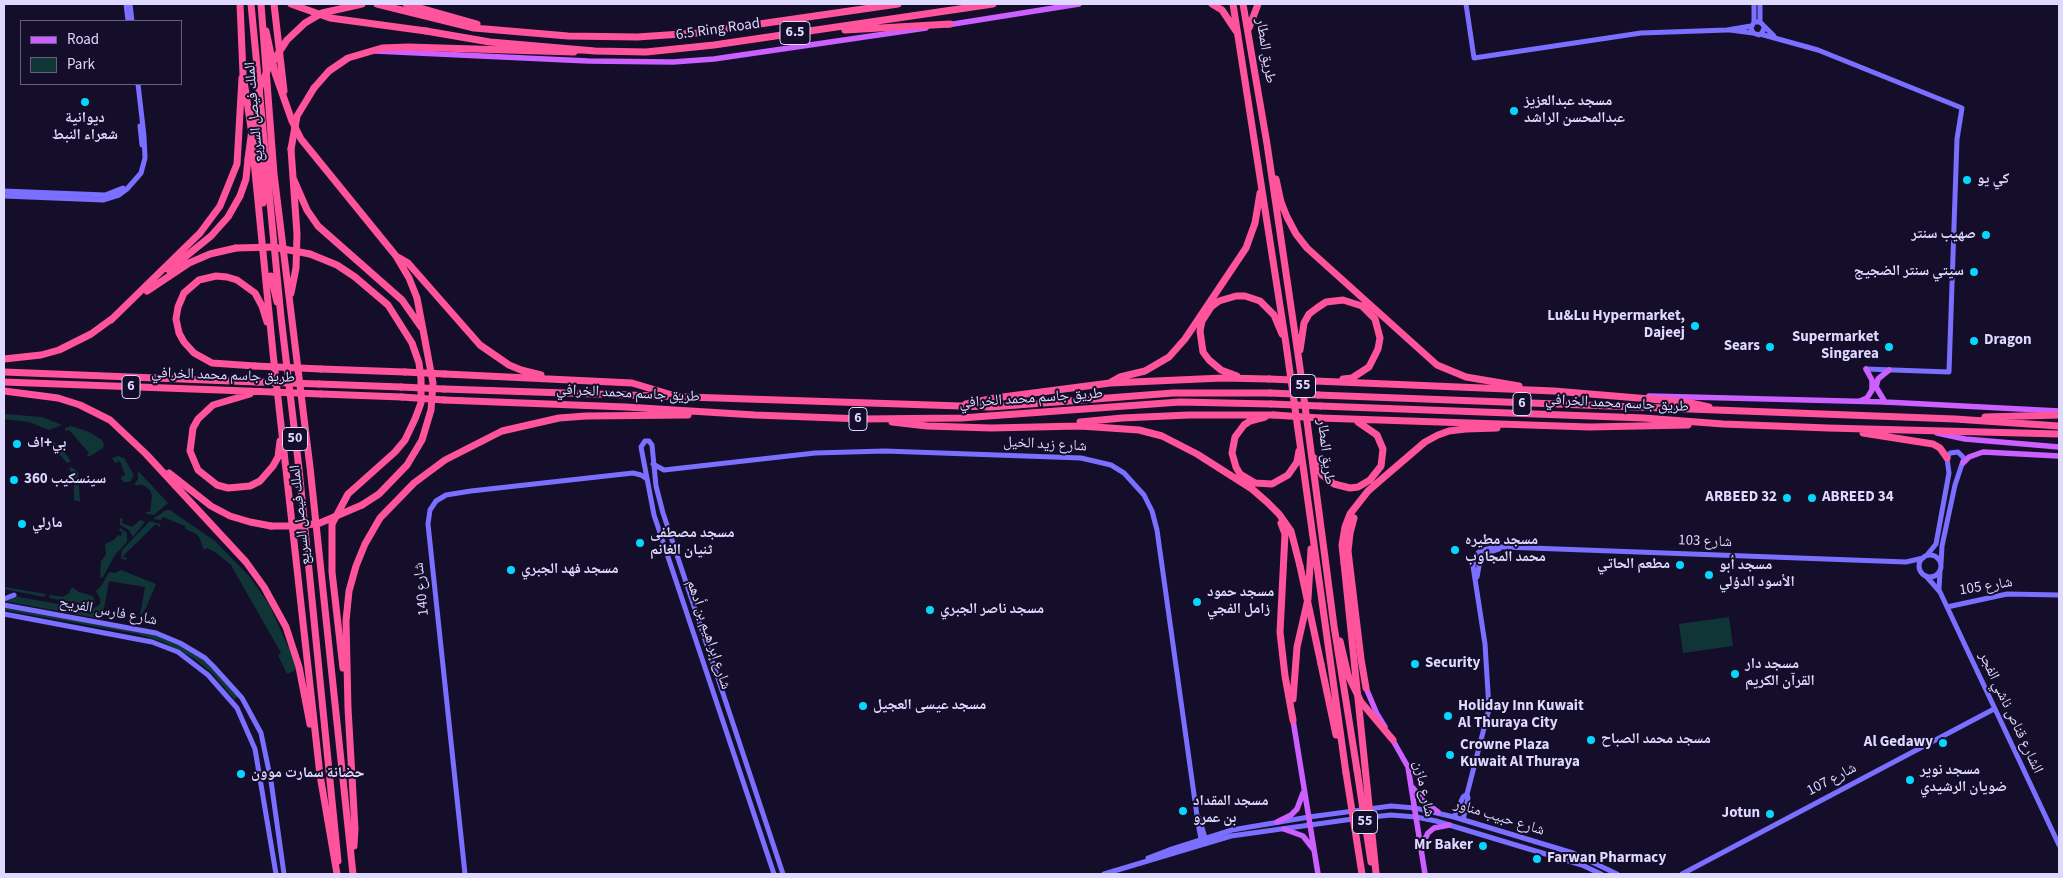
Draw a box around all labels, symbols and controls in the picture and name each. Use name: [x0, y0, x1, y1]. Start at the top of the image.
street label: 6.5 Ring Road: [675, 15, 761, 45]
street label: طريق المطار: [1251, 17, 1279, 85]
legend: [20, 20, 182, 85]
road number: 6.5: [780, 22, 810, 44]
text: Road: [67, 29, 99, 50]
text: Park: [67, 54, 95, 75]
street label: الملك فيصل السريع: [242, 61, 268, 163]
place label: مسجد عبدالعزيز عبدالمحسن الراشد: [1524, 93, 1625, 128]
marker: ديوانية شعراء النبط: [79, 96, 91, 108]
marker: مسجد عبدالعزيز عبدالمحسن الراشد: [1508, 105, 1520, 117]
place label: ديوانية شعراء النبط: [52, 110, 118, 145]
place label: كي يو: [1977, 171, 2009, 189]
marker: كي يو: [1961, 174, 1973, 186]
place label: صهيب سنتر: [1911, 226, 1976, 244]
marker: صهيب سنتر: [1980, 229, 1992, 241]
place label: سيتي سنتر الضجيج: [1854, 263, 1964, 281]
marker: سيتي سنتر الضجيج: [1968, 266, 1980, 278]
place label: Lu&Lu Hypermarket, Dajeej: [1547, 308, 1685, 343]
marker: Lu&Lu Hypermarket, Dajeej: [1689, 320, 1701, 332]
place label: Supermarket Singarea: [1792, 329, 1879, 364]
place label: Dragon: [1984, 332, 2032, 350]
marker: Dragon: [1968, 335, 1980, 347]
place label: Sears: [1724, 338, 1760, 356]
marker: Sears: [1764, 341, 1776, 353]
marker: Supermarket Singarea: [1883, 341, 1895, 353]
street label: طريق جاسم محمد الخرافي: [151, 364, 295, 388]
road number: 55: [1290, 374, 1316, 398]
road number: 6: [122, 376, 140, 398]
street label: طريق جاسم محمد الخرافي: [556, 381, 700, 407]
street label: طريق جاسم محمد الخرافي: [959, 385, 1103, 413]
street label: طريق جاسم محمد الخرافي: [1545, 391, 1689, 417]
road number: 6: [1513, 392, 1531, 416]
road number: 6: [849, 408, 867, 430]
street label: طريق المطار: [1312, 418, 1338, 486]
road number: 50: [282, 428, 308, 450]
street label: شارع زيد الخيل: [1003, 434, 1087, 456]
place label: بي+اف: [27, 435, 66, 453]
marker: بي+اف: [11, 438, 23, 450]
street label: الملك فيصل السريع: [287, 464, 315, 566]
place label: سينسكيب 360: [24, 471, 106, 489]
marker: سينسكيب 360: [8, 474, 20, 486]
place label: ARBEED 32: [1705, 489, 1777, 507]
place label: ABREED 34: [1822, 489, 1894, 507]
marker: ARBEED 32: [1781, 492, 1793, 504]
marker: ABREED 34: [1806, 492, 1818, 504]
place label: مارلي: [32, 515, 63, 533]
marker: مارلي: [16, 518, 28, 530]
place label: مسجد مصطفى ثنيان الغانم: [650, 525, 735, 560]
place label: مسجد مطيره محمد المجاوب: [1465, 532, 1546, 567]
street label: شارع 103: [1678, 532, 1732, 552]
marker: مسجد مصطفى ثنيان الغانم: [634, 537, 646, 549]
marker: مسجد مطيره محمد المجاوب: [1449, 544, 1461, 556]
place label: مطعم الحاتي: [1597, 556, 1670, 574]
place label: مسجد أبو الأسود الدؤلي: [1719, 557, 1795, 592]
marker: مطعم الحاتي: [1674, 559, 1686, 571]
street label: شارع 140: [410, 561, 434, 617]
place label: مسجد فهد الجبري: [521, 561, 619, 579]
marker: مسجد فهد الجبري: [505, 564, 517, 576]
marker: مسجد أبو الأسود الدؤلي: [1703, 569, 1715, 581]
street label: شارع 105: [1958, 574, 2014, 600]
street label: شارع إبراهيم بن أدهم: [682, 578, 734, 692]
place label: مسجد حمود زامل الفجي: [1207, 584, 1274, 619]
street label: شارع فارس الفريح: [58, 594, 158, 630]
marker: مسجد حمود زامل الفجي: [1191, 596, 1203, 608]
place label: مسجد ناصر الجبري: [940, 601, 1044, 619]
marker: مسجد ناصر الجبري: [924, 604, 936, 616]
street label: الشارع قناص ناشي الفجر: [1974, 649, 2046, 777]
place label: Security: [1425, 655, 1480, 673]
place label: مسجد دار القرآن الكريم: [1745, 656, 1815, 691]
marker: Security: [1409, 658, 1421, 670]
marker: مسجد دار القرآن الكريم: [1729, 668, 1741, 680]
place label: مسجد عيسى العجيل: [873, 697, 986, 715]
place label: Holiday Inn Kuwait Al Thuraya City: [1458, 698, 1584, 733]
marker: مسجد عيسى العجيل: [857, 700, 869, 712]
marker: Holiday Inn Kuwait Al Thuraya City: [1442, 710, 1454, 722]
place label: مسجد محمد الصباح: [1601, 731, 1711, 749]
marker: مسجد محمد الصباح: [1585, 734, 1597, 746]
place label: Al Gedawy: [1864, 734, 1933, 752]
place label: Crowne Plaza Kuwait Al Thuraya: [1460, 737, 1580, 772]
marker: Al Gedawy: [1937, 737, 1949, 749]
marker: Crowne Plaza Kuwait Al Thuraya: [1444, 749, 1456, 761]
street label: شارع مازن: [1408, 759, 1438, 819]
street label: شارع 107: [1804, 759, 1860, 801]
place label: مسجد نوير ضويان الرشيدي: [1920, 762, 2007, 797]
place label: حضانة سمارت موون: [251, 765, 365, 783]
marker: حضانة سمارت موون: [235, 768, 247, 780]
marker: مسجد نوير ضويان الرشيدي: [1904, 774, 1916, 786]
place label: مسجد المقداد بن عمرو: [1193, 793, 1269, 828]
street label: شارع حبيب مناور: [1451, 796, 1547, 840]
marker: مسجد المقداد بن عمرو: [1177, 805, 1189, 817]
place label: Jotun: [1722, 805, 1760, 823]
marker: Jotun: [1764, 808, 1776, 820]
road number: 55: [1352, 810, 1378, 834]
place label: Mr Baker: [1414, 837, 1473, 855]
marker: Mr Baker: [1477, 840, 1489, 852]
place label: Farwan Pharmacy: [1547, 850, 1666, 868]
marker: Farwan Pharmacy: [1531, 853, 1543, 865]

